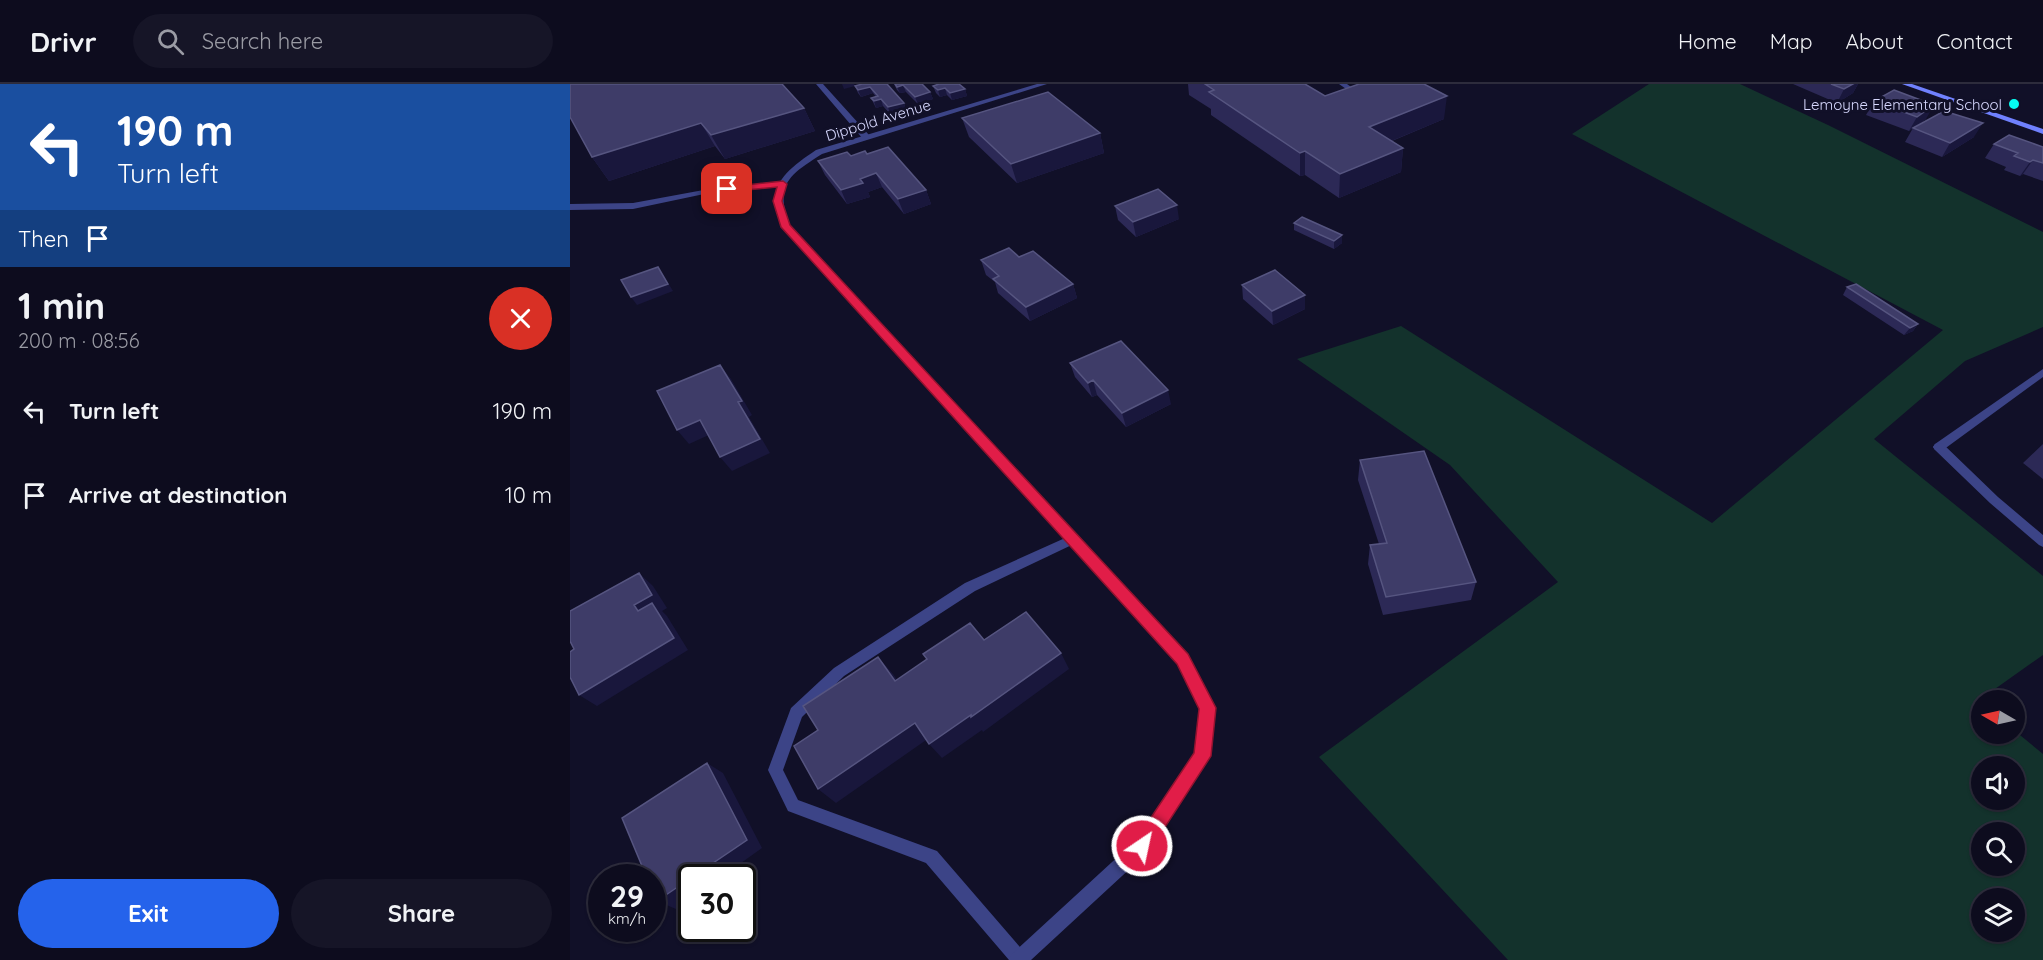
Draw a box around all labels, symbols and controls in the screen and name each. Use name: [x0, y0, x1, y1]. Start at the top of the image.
search box: [133, 14, 553, 68]
text: Drivr: [30, 24, 97, 59]
icon: search: [154, 25, 187, 58]
text: Search here: [202, 27, 323, 55]
text: Home: [1678, 28, 1737, 54]
text: Map: [1770, 28, 1813, 54]
text: About: [1846, 28, 1904, 54]
text: Contact: [1937, 28, 2013, 54]
street label: Dippold Avenue: [823, 95, 933, 145]
place label: Lemoyne Elementary School: [1803, 95, 2002, 114]
marker: Lemoyne Elementary School: [2007, 97, 2021, 111]
text: 190 m: [117, 104, 233, 157]
icon: left: [18, 108, 96, 186]
text: Turn left: [117, 156, 219, 190]
pin: [701, 163, 752, 214]
icon: arrive: [710, 172, 743, 205]
icon: arrive: [81, 222, 114, 255]
text: Then: [18, 225, 69, 253]
text: 1 min: [18, 283, 105, 328]
button: close: [489, 287, 552, 350]
text: 200 m · 08:56: [18, 328, 140, 353]
icon: left: [18, 395, 51, 428]
text: Turn left: [69, 397, 159, 425]
text: 190 m: [492, 397, 552, 425]
icon: arrive: [18, 479, 51, 512]
text: Arrive at destination: [69, 481, 287, 509]
text: 10 m: [505, 481, 552, 509]
north arrow: [1971, 690, 2025, 744]
map controls: [1971, 690, 2025, 942]
button: sound: [1971, 756, 2025, 810]
position arrow: [1110, 814, 1174, 878]
button: search: [1971, 822, 2025, 876]
speed limit sign: 30: [678, 864, 756, 942]
text: 29: [610, 877, 644, 915]
button: Exit: [18, 879, 279, 948]
button: Share: [291, 879, 552, 948]
button: layers: [1971, 888, 2025, 942]
text: km/h: [608, 909, 646, 928]

